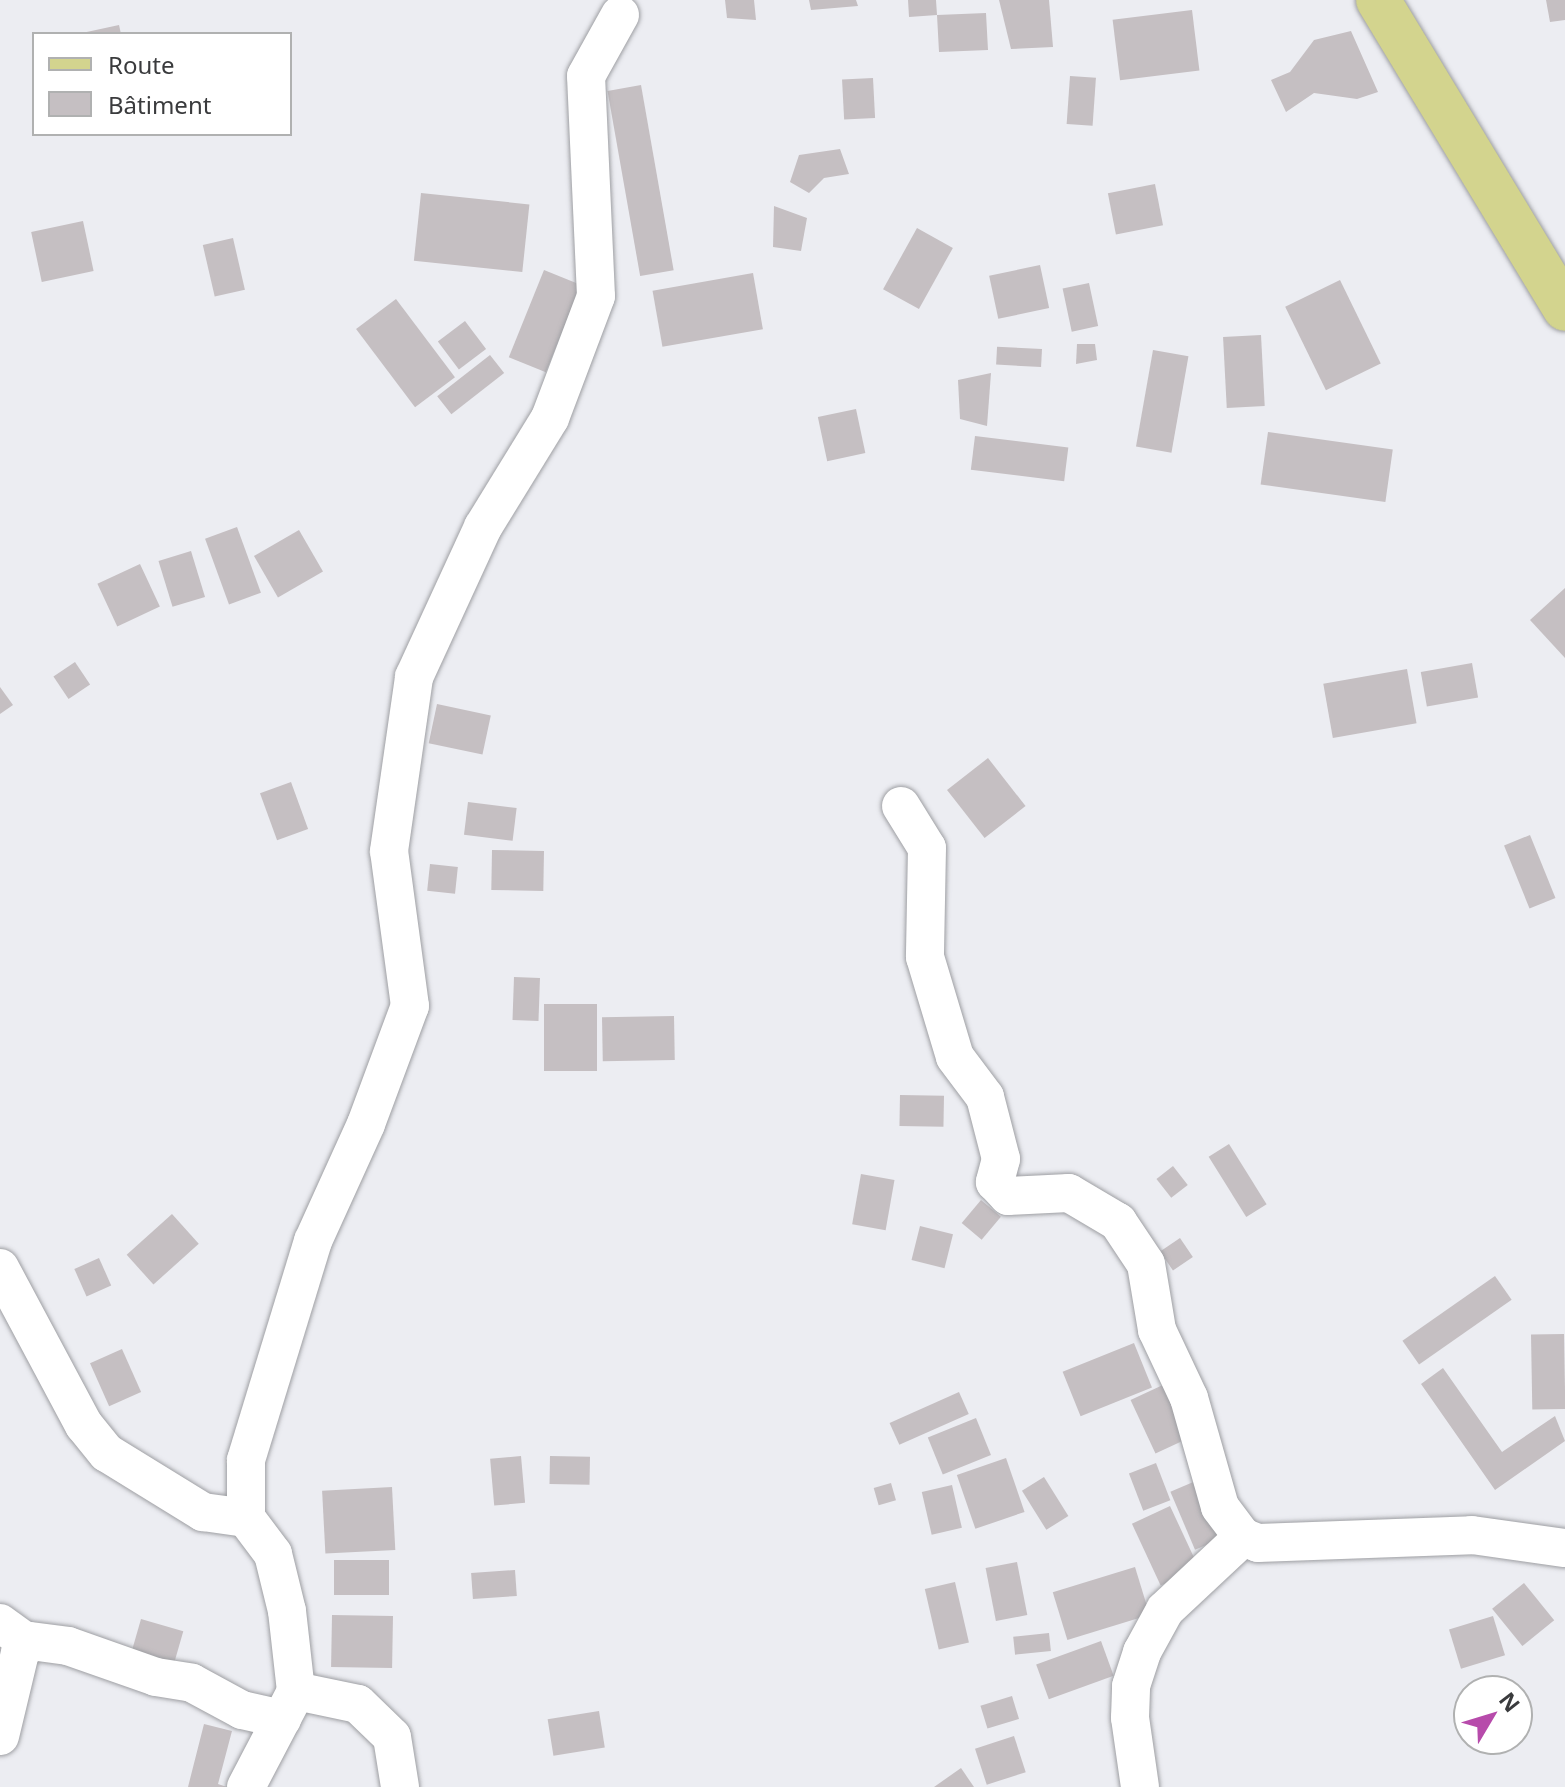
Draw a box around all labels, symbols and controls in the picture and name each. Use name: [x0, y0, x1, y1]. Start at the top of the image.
legend: [32, 32, 292, 136]
text: Route: [108, 48, 174, 81]
text: Bâtiment: [108, 88, 211, 121]
north arrow: [1453, 1675, 1533, 1755]
text: N: [1493, 1685, 1528, 1718]

